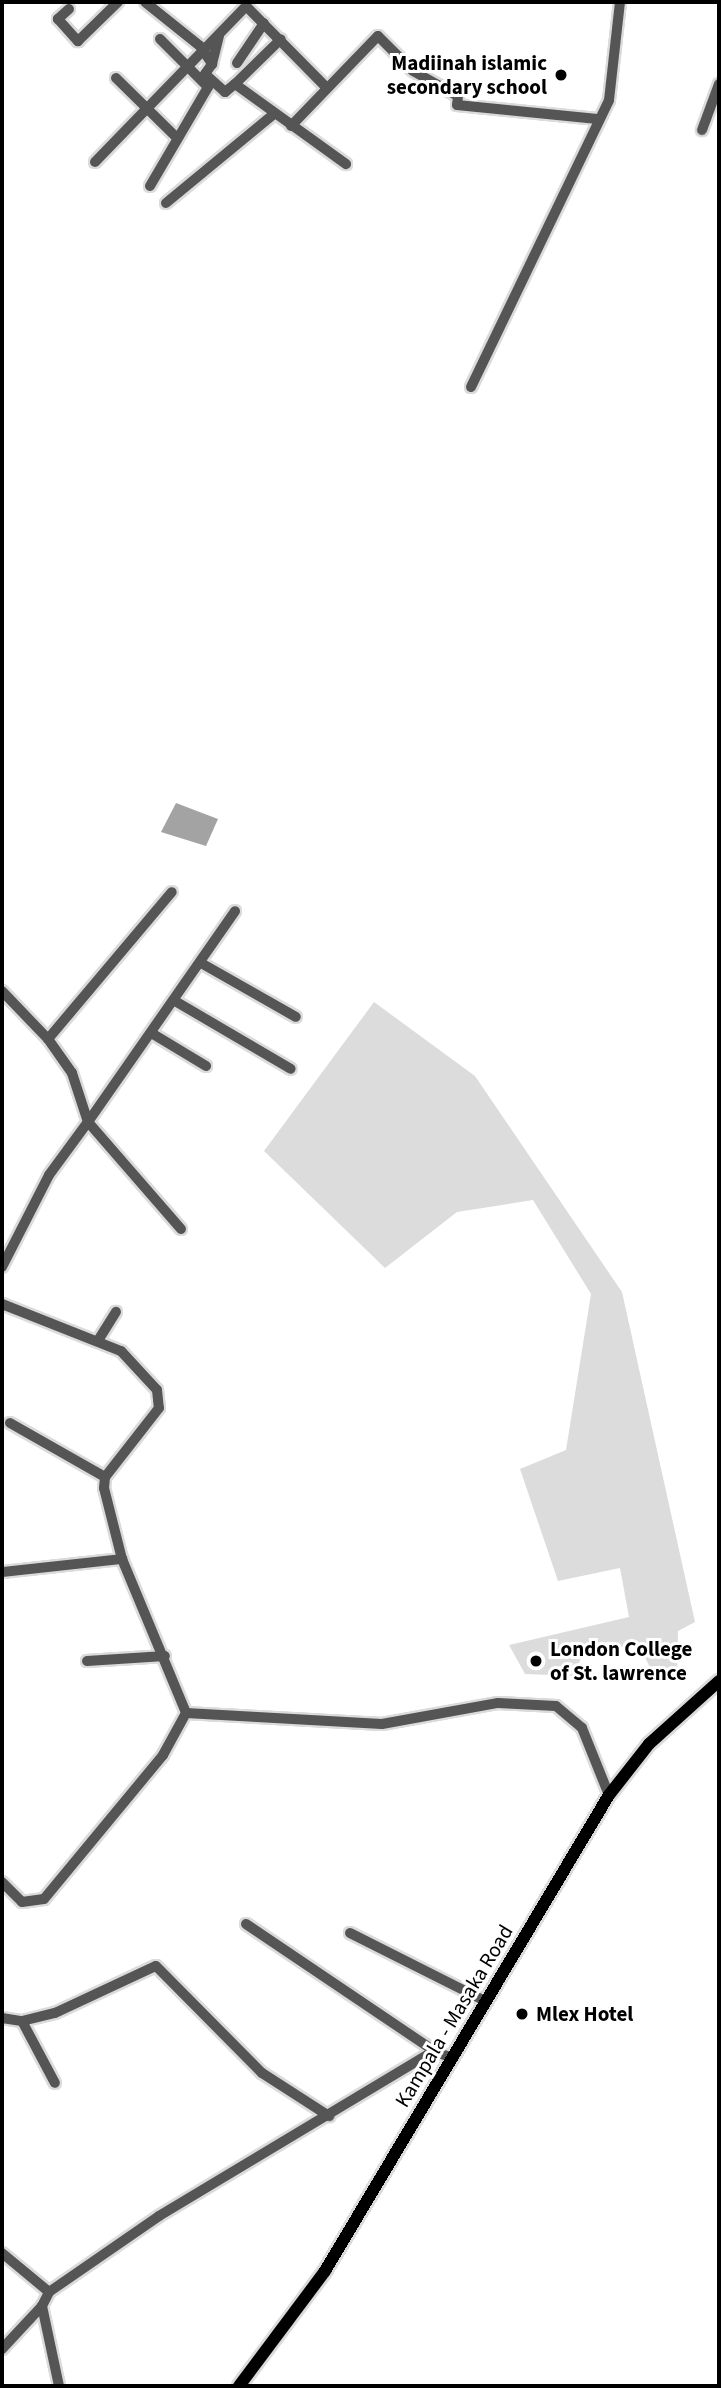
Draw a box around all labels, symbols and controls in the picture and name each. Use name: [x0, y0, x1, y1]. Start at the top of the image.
place label: Madiinah islamic secondary school: [387, 50, 547, 100]
marker: Madiinah islamic secondary school: [553, 67, 569, 83]
place label: London College of St. lawrence: [550, 1636, 692, 1686]
marker: London College of St. lawrence: [528, 1653, 544, 1669]
street label: Kampala - Masaka Road: [390, 1920, 518, 2112]
place label: Mlex Hotel: [536, 2001, 633, 2027]
marker: Mlex Hotel: [514, 2006, 530, 2022]

